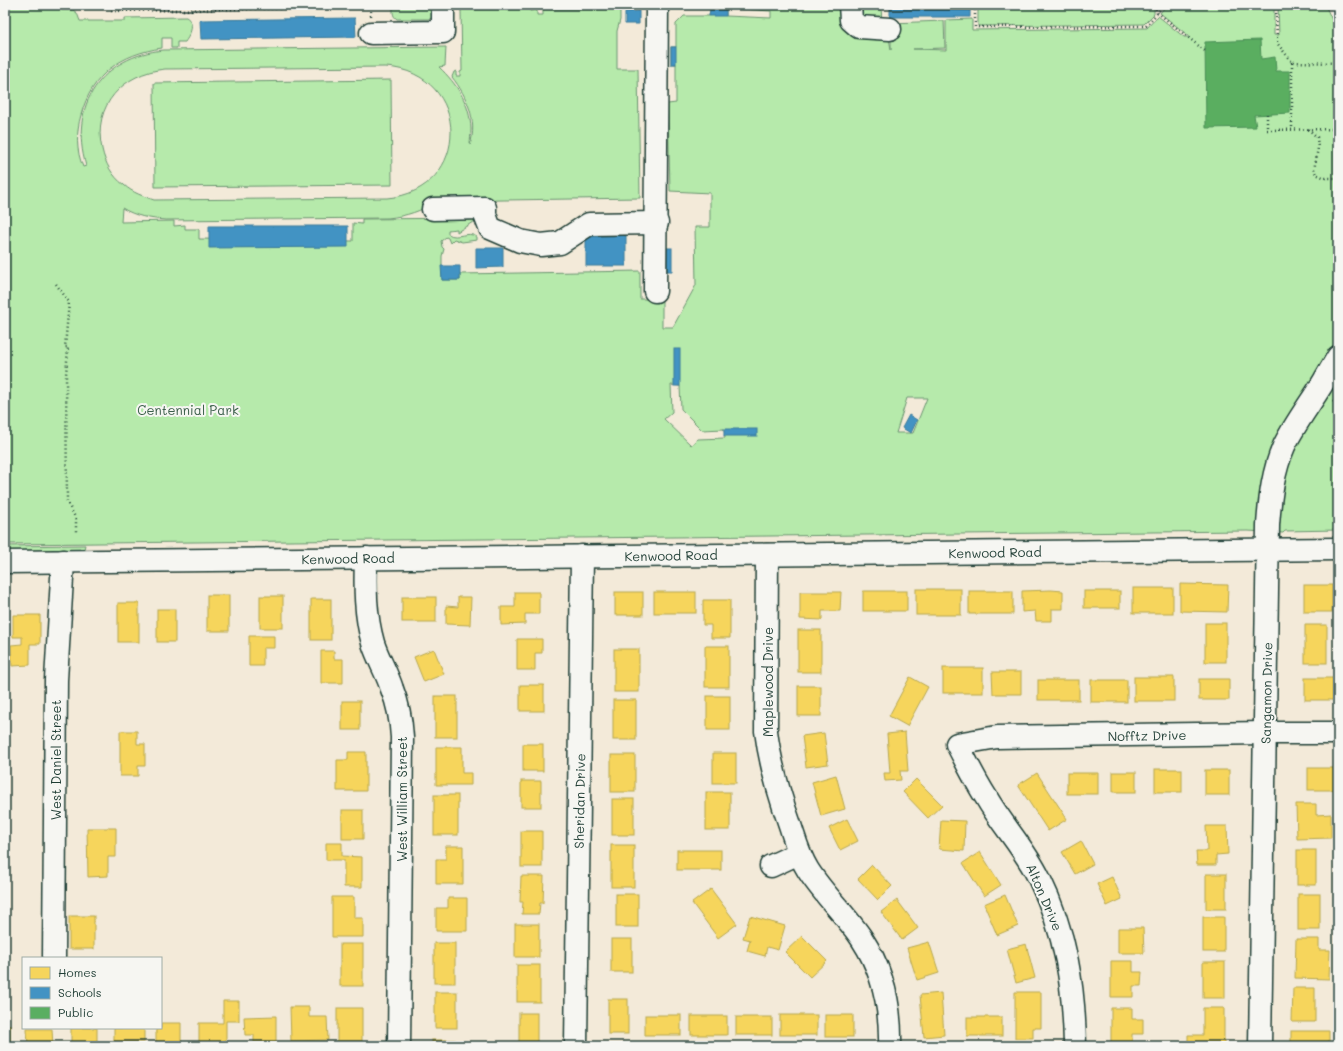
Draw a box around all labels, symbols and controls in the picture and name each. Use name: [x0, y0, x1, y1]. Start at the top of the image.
park label: Centennial Park: [137, 401, 239, 418]
street label: Kenwood Road: [948, 543, 1042, 561]
street label: Kenwood Road: [624, 546, 718, 564]
street label: Kenwood Road: [301, 549, 395, 567]
street label: Maplewood Drive: [759, 627, 776, 737]
street label: Sangamon Drive: [1257, 642, 1275, 744]
street label: West Daniel Street: [47, 699, 64, 820]
street label: Nofftz Drive: [1107, 726, 1187, 744]
street label: West William Street: [393, 736, 410, 862]
street label: Sheridan Drive: [570, 753, 588, 849]
street label: Alton Drive: [1023, 861, 1067, 933]
legend: [22, 957, 162, 1029]
text: Homes: [58, 964, 97, 980]
text: Schools: [58, 984, 102, 1000]
text: Public: [58, 1004, 93, 1020]

